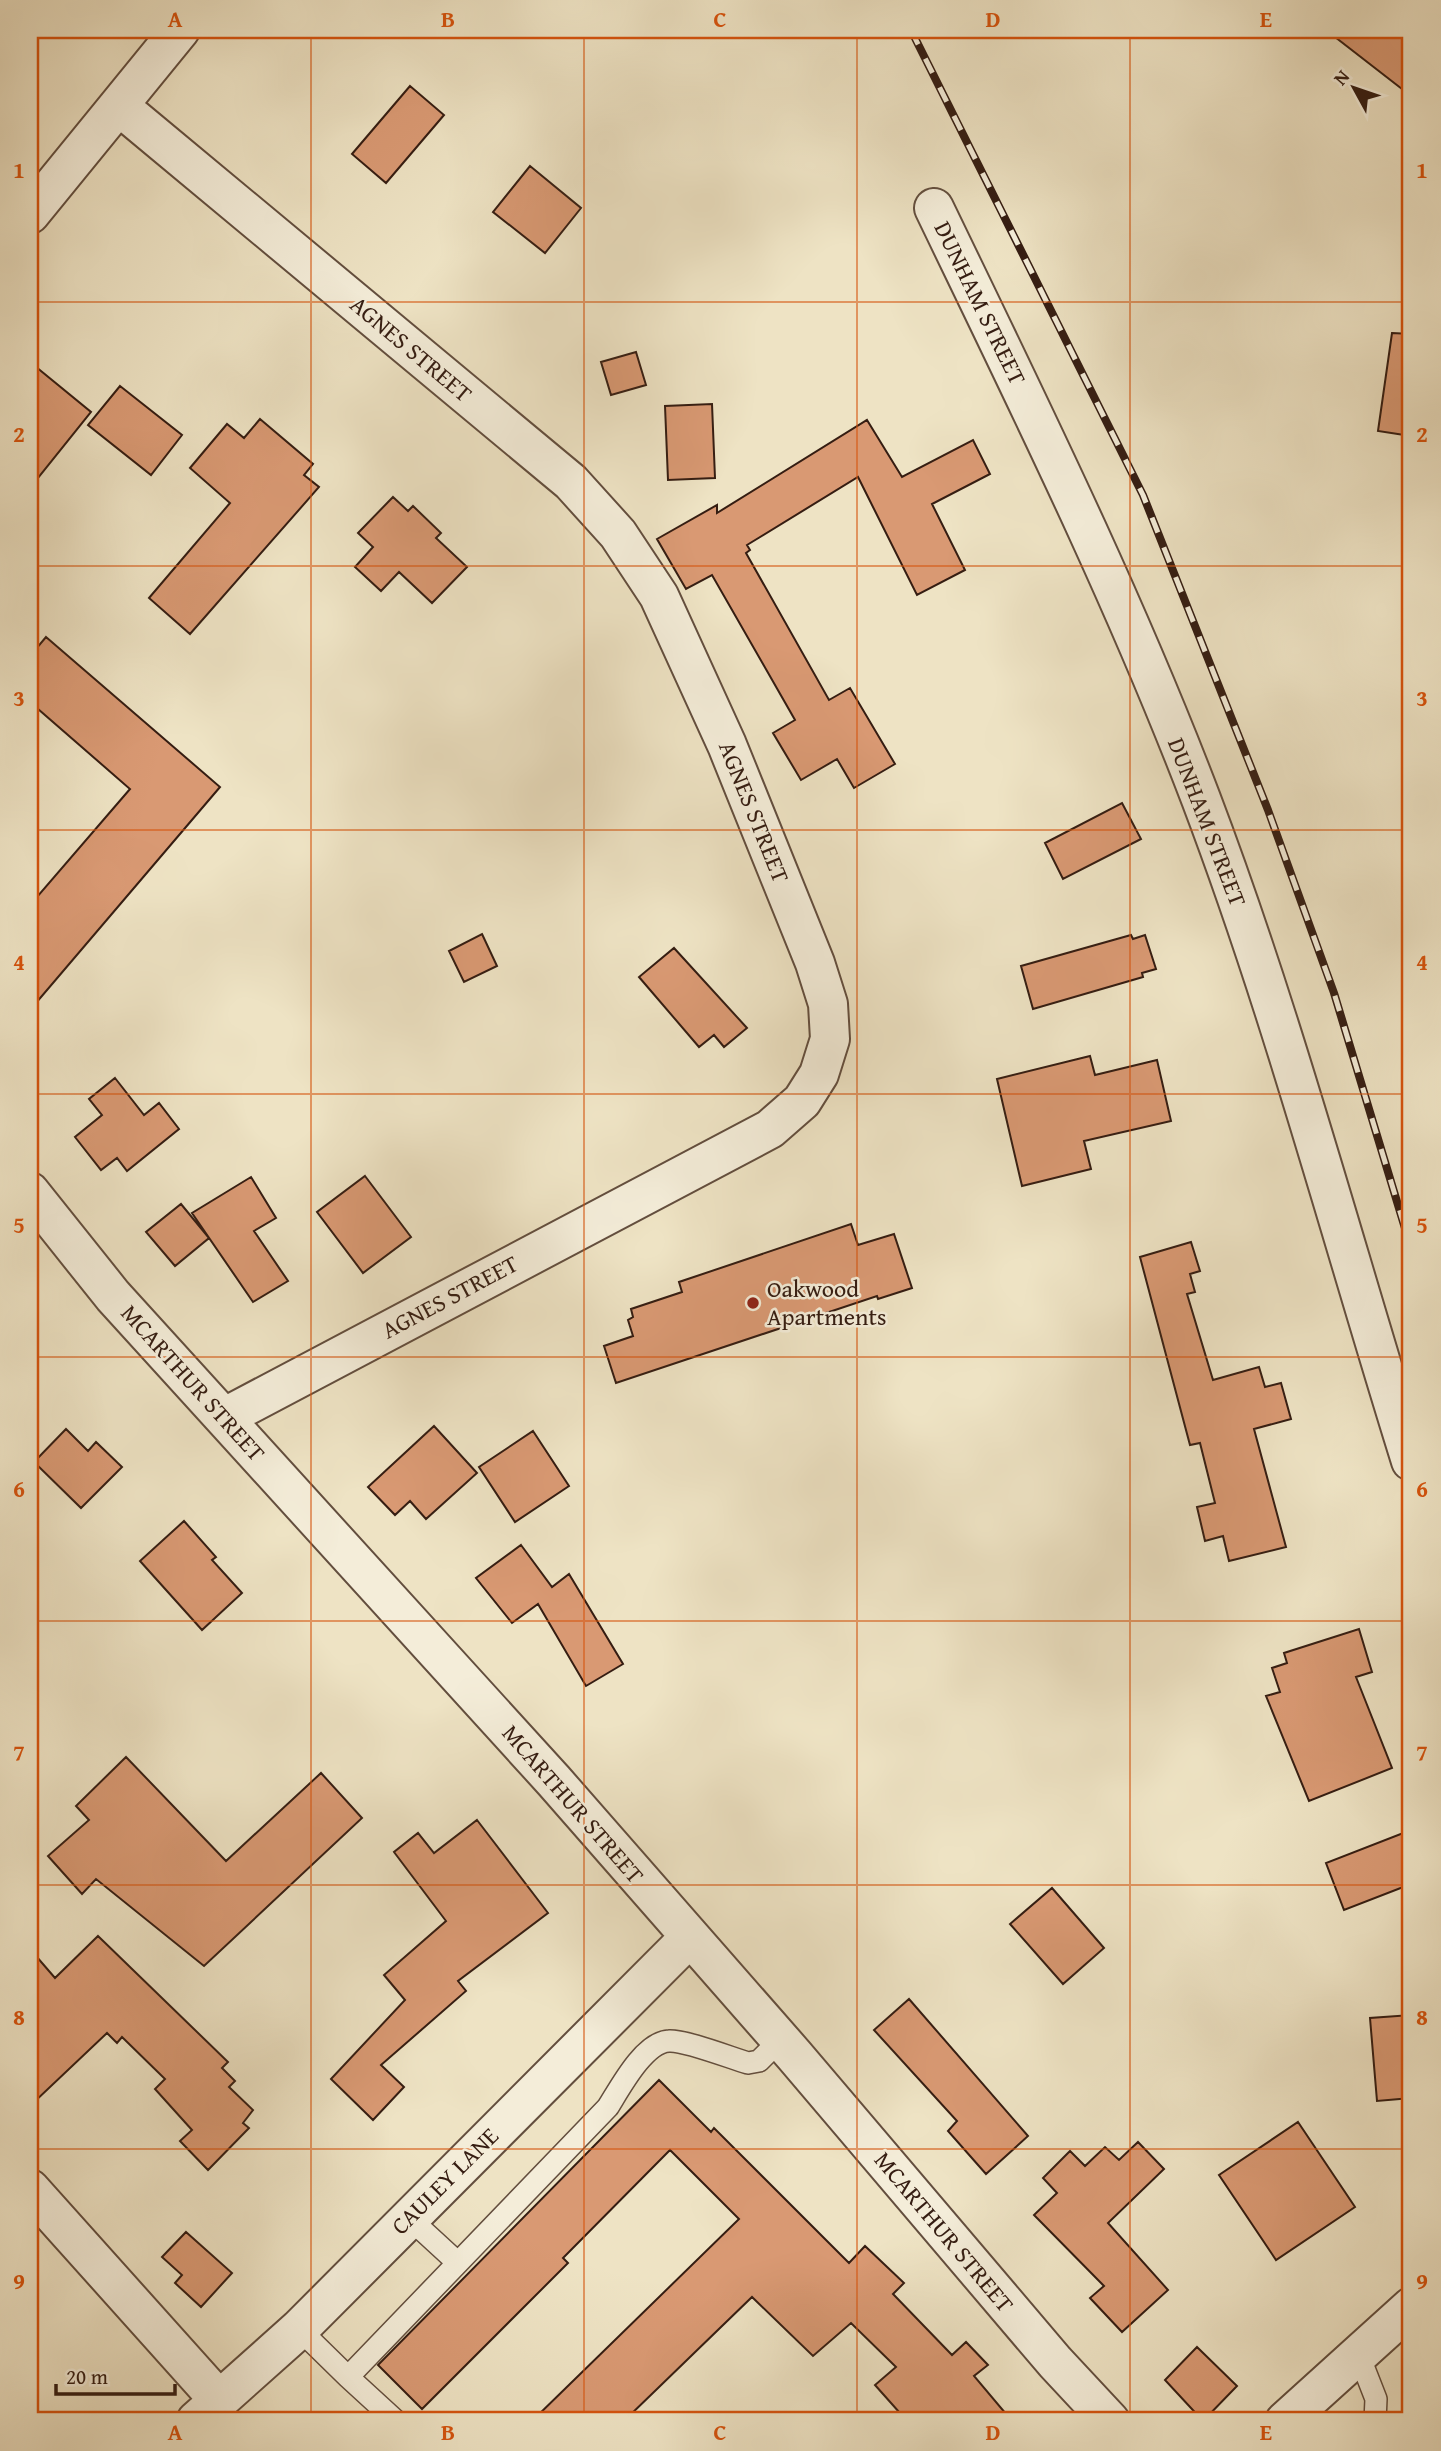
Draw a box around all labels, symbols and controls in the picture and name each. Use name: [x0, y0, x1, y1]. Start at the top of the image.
text: A: [168, 2, 183, 35]
text: B: [441, 2, 455, 35]
text: C: [713, 2, 727, 35]
text: D: [986, 2, 1001, 35]
text: E: [1260, 2, 1272, 35]
north arrow: [1318, 52, 1388, 122]
text: N: [1326, 63, 1356, 91]
text: 1: [13, 153, 25, 186]
text: 1: [1416, 153, 1428, 186]
street label: DUNHAM STREET: [926, 215, 1035, 391]
street label: AGNES STREET: [343, 287, 480, 410]
text: 2: [13, 417, 25, 450]
text: 2: [1416, 417, 1428, 450]
text: 3: [13, 681, 25, 714]
text: 3: [1416, 681, 1428, 714]
street label: DUNHAM STREET: [1159, 732, 1256, 911]
street label: AGNES STREET: [710, 736, 799, 888]
text: 4: [13, 945, 25, 978]
text: 4: [1416, 945, 1428, 978]
text: 5: [13, 1208, 25, 1241]
text: 5: [1416, 1208, 1428, 1241]
street label: AGNES STREET: [375, 1246, 524, 1347]
place label: Oakwood Apartments: [767, 1271, 887, 1334]
marker: Oakwood Apartments: [745, 1295, 761, 1311]
street label: MCARTHUR STREET: [113, 1296, 274, 1469]
text: 6: [13, 1472, 25, 1505]
text: 6: [1416, 1472, 1428, 1505]
street label: MCARTHUR STREET: [494, 1716, 652, 1891]
text: 7: [13, 1736, 25, 1769]
text: 7: [1416, 1736, 1428, 1769]
text: 8: [13, 2000, 25, 2033]
text: 8: [1416, 2000, 1428, 2033]
street label: CAULEY LANE: [383, 2119, 506, 2242]
street label: MCARTHUR STREET: [866, 2143, 1022, 2320]
text: 9: [13, 2264, 25, 2297]
text: 9: [1416, 2264, 1428, 2297]
scale bar: [56, 2353, 175, 2397]
text: 20 m: [66, 2361, 108, 2392]
text: A: [168, 2415, 183, 2448]
text: B: [441, 2415, 455, 2448]
text: C: [713, 2415, 727, 2448]
text: D: [986, 2415, 1001, 2448]
text: E: [1260, 2415, 1272, 2448]

